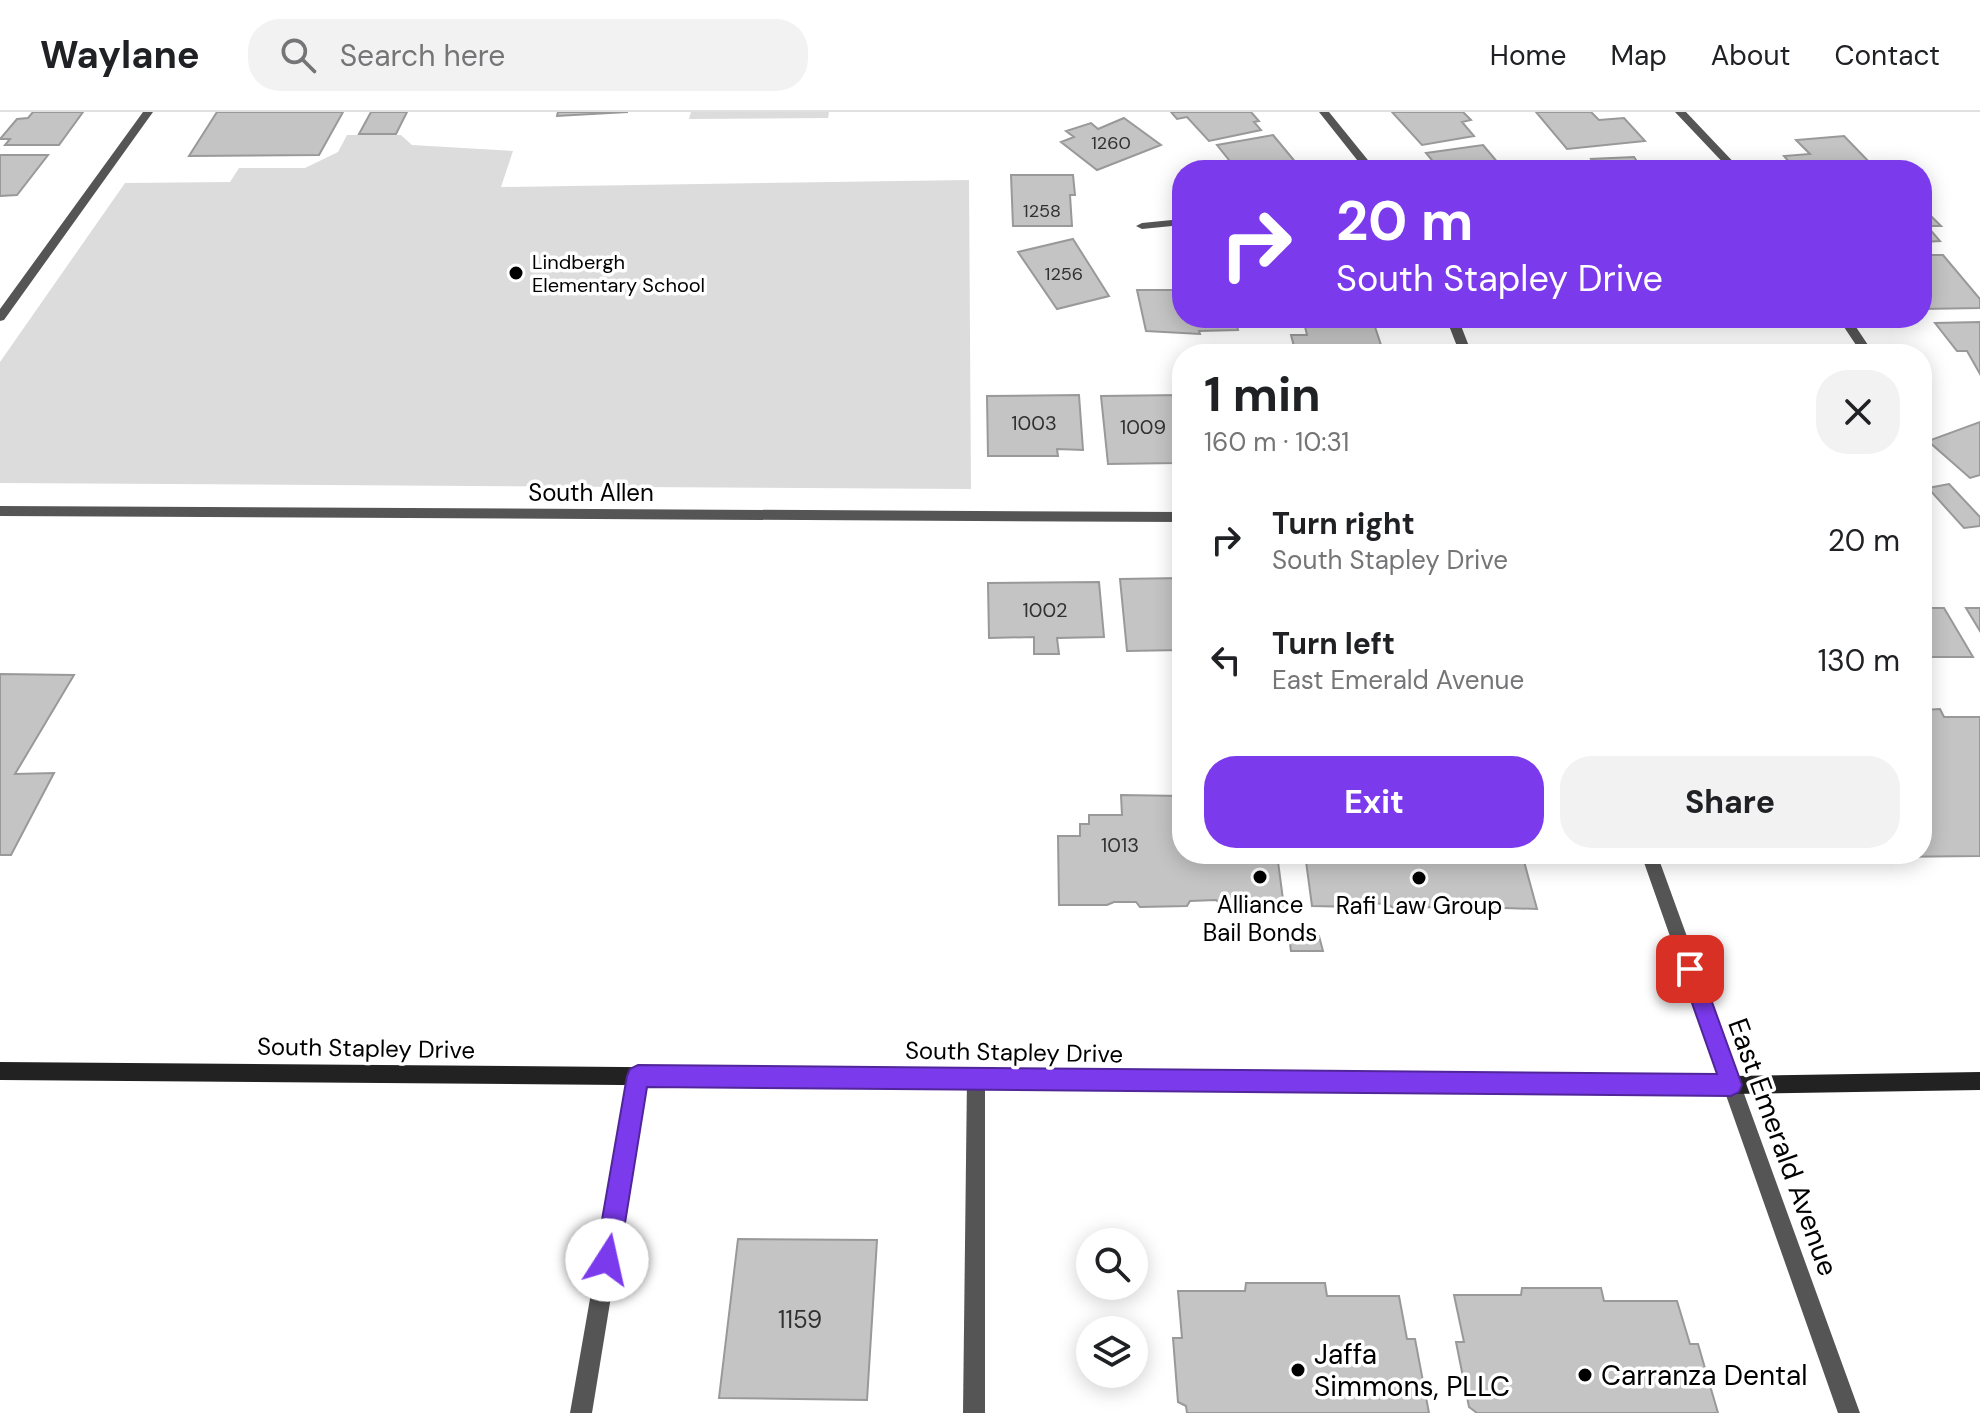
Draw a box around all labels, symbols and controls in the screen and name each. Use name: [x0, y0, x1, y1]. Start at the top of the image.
search box: [248, 19, 808, 91]
text: Waylane: [40, 30, 200, 80]
icon: search: [276, 33, 320, 77]
text: Search here: [340, 36, 505, 75]
text: Home: [1490, 37, 1566, 74]
text: Map: [1610, 37, 1667, 74]
text: About: [1711, 37, 1790, 74]
text: Contact: [1834, 37, 1940, 74]
house number: 1260: [1091, 131, 1131, 155]
text: 20 m: [1336, 184, 1473, 257]
icon: right: [1204, 192, 1308, 296]
house number: 1258: [1023, 199, 1061, 223]
place label: Lindbergh Elementary School: [532, 249, 705, 298]
text: South Stapley Drive: [1336, 255, 1663, 302]
house number: 1256: [1045, 262, 1083, 286]
marker: Lindbergh Elementary School: [507, 264, 525, 282]
text: 1 min: [1204, 363, 1321, 426]
button: close: [1816, 370, 1900, 454]
house number: 1003: [1011, 410, 1057, 436]
house number: 1009: [1120, 414, 1166, 440]
text: 160 m · 10:31: [1204, 425, 1349, 459]
street label: South Allen: [528, 477, 654, 508]
text: Turn right: [1272, 504, 1415, 543]
icon: right: [1204, 518, 1248, 562]
text: 20 m: [1828, 521, 1900, 560]
text: South Stapley Drive: [1272, 543, 1508, 577]
house number: 1002: [1023, 597, 1067, 623]
text: Turn left: [1272, 624, 1395, 663]
icon: left: [1204, 638, 1248, 682]
text: 130 m: [1818, 641, 1900, 680]
text: East Emerald Avenue: [1272, 663, 1524, 697]
button: Exit: [1204, 756, 1544, 848]
button: Share: [1560, 756, 1900, 848]
house number: 1013: [1101, 832, 1139, 858]
marker: Alliance Bail Bonds: [1251, 868, 1269, 886]
marker: Rafi Law Group: [1410, 869, 1428, 887]
place label: Alliance Bail Bonds: [1203, 889, 1317, 948]
place label: Rafi Law Group: [1336, 890, 1502, 921]
pin: [1656, 935, 1724, 1003]
icon: arrive: [1668, 947, 1712, 991]
street label: East Emerald Avenue: [1719, 1013, 1847, 1281]
street label: South Stapley Drive: [257, 1031, 475, 1065]
street label: South Stapley Drive: [905, 1035, 1123, 1069]
position arrow: [565, 1218, 649, 1302]
map controls: [1076, 1228, 1148, 1388]
button: search: [1076, 1228, 1148, 1300]
house number: 1159: [778, 1304, 822, 1335]
button: layers: [1076, 1316, 1148, 1388]
place label: Jaffa Simmons, PLLC: [1314, 1336, 1510, 1405]
place label: Carranza Dental: [1601, 1357, 1808, 1394]
marker: Jaffa Simmons, PLLC: [1289, 1361, 1307, 1379]
marker: Carranza Dental: [1576, 1366, 1594, 1384]

